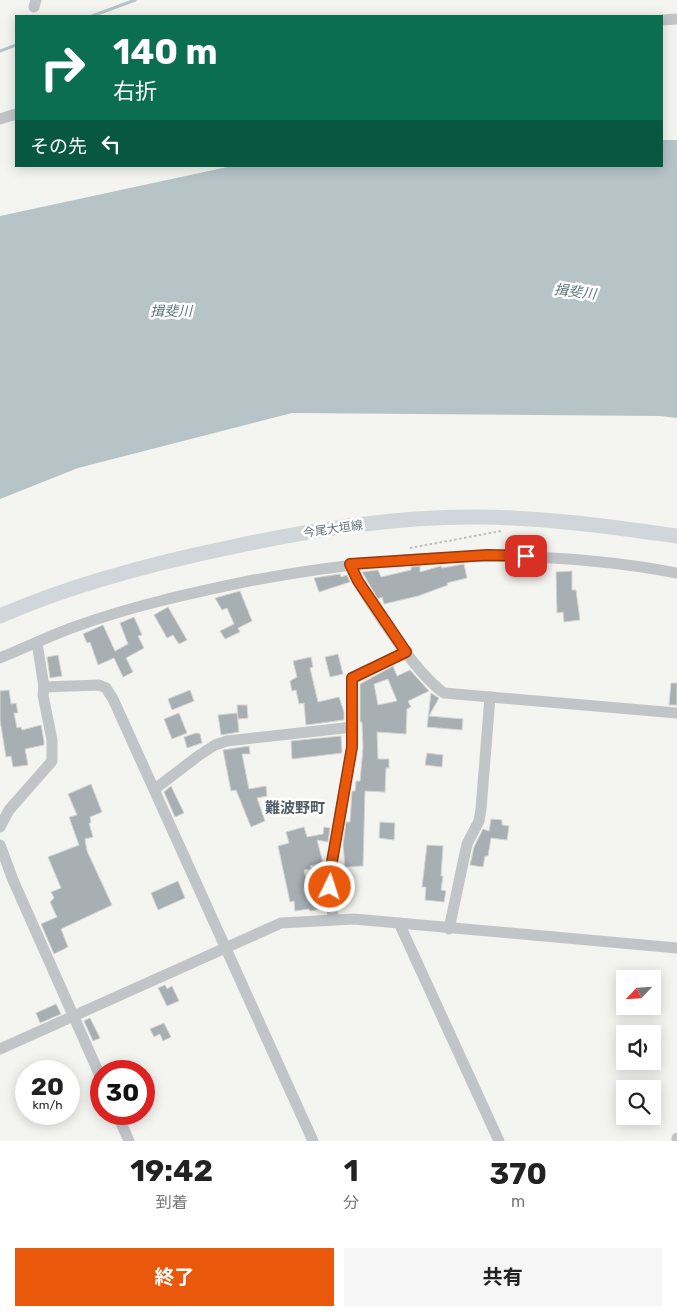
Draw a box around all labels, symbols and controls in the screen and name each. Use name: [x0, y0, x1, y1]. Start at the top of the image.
text: 140 m: [113, 31, 218, 73]
icon: right: [30, 35, 95, 100]
text: 右折: [113, 78, 157, 105]
icon: left: [97, 130, 125, 158]
text: その先: [30, 135, 87, 158]
water label: 揖斐川: [553, 281, 599, 303]
water label: 揖斐川: [150, 303, 194, 320]
street label: 今尾大垣線: [302, 518, 364, 540]
pin: [505, 535, 547, 577]
icon: arrive: [512, 542, 540, 570]
district label: 難波野町: [265, 799, 325, 817]
position arrow: [303, 860, 355, 912]
north arrow: [616, 970, 661, 1015]
map controls: [616, 970, 661, 1125]
button: sound: [616, 1025, 661, 1070]
speed limit sign: 30: [90, 1060, 155, 1125]
text: 20: [31, 1072, 64, 1101]
button: search: [616, 1080, 661, 1125]
text: km/h: [33, 1098, 62, 1112]
text: 19:42: [130, 1153, 213, 1189]
text: 1: [344, 1153, 359, 1189]
text: 370: [489, 1156, 547, 1192]
text: m: [511, 1192, 525, 1211]
text: 到着: [156, 1193, 188, 1212]
text: 分: [343, 1193, 359, 1212]
button: 終了: [15, 1248, 334, 1306]
button: 共有: [344, 1248, 662, 1306]

